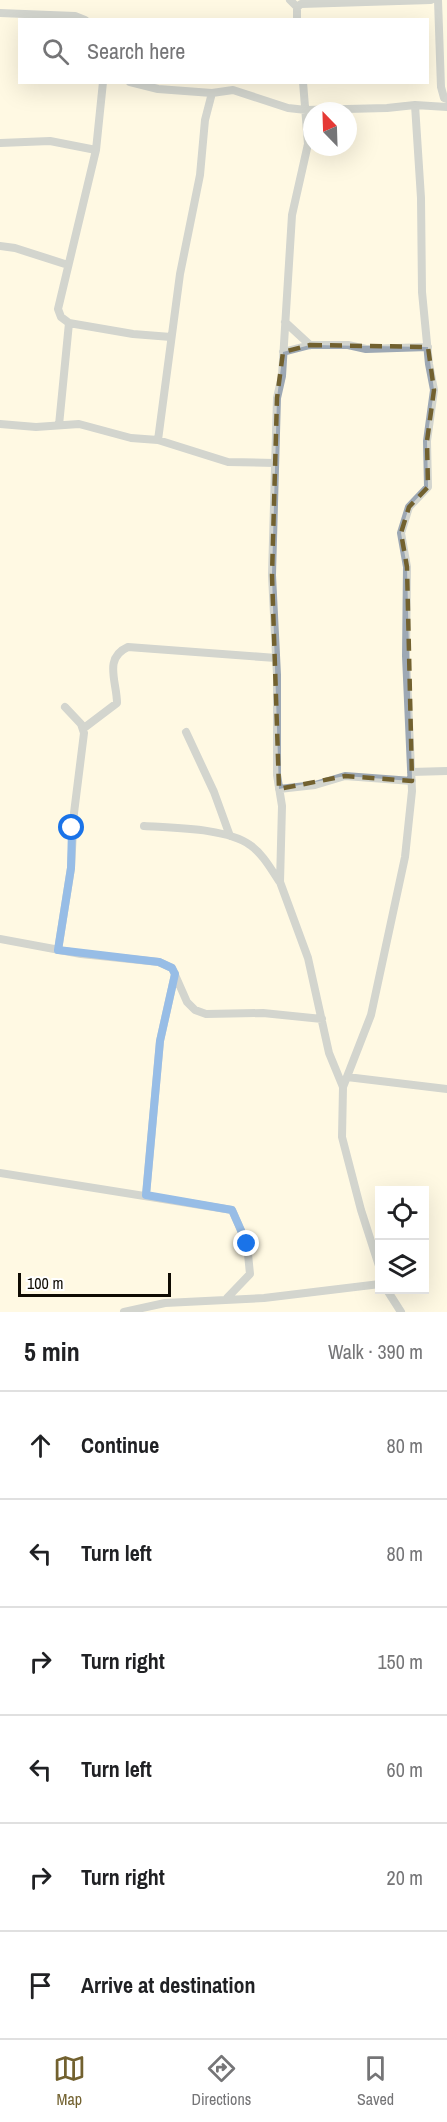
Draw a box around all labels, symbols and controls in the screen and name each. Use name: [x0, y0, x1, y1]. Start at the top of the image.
search box: [18, 18, 429, 84]
icon: search: [39, 35, 72, 68]
text: Search here: [87, 36, 185, 66]
north arrow: [303, 102, 357, 156]
route start: [58, 814, 84, 840]
map controls: [375, 1186, 429, 1294]
button: locate: [375, 1186, 429, 1240]
route end: [233, 1230, 259, 1256]
button: layers: [375, 1240, 429, 1294]
scale bar: [18, 1270, 171, 1298]
text: 100 m: [27, 1272, 63, 1294]
text: 5 min: [24, 1334, 80, 1369]
text: Walk · 390 m: [328, 1338, 423, 1365]
icon: ahead: [24, 1429, 57, 1462]
text: Continue: [81, 1430, 159, 1460]
text: 80 m: [387, 1432, 423, 1459]
icon: left: [24, 1537, 57, 1570]
text: Turn left: [81, 1538, 152, 1568]
text: 80 m: [387, 1540, 423, 1567]
icon: right: [24, 1645, 57, 1678]
text: Turn right: [81, 1646, 165, 1676]
text: 150 m: [377, 1648, 423, 1675]
icon: left: [24, 1753, 57, 1786]
text: Turn left: [81, 1754, 152, 1784]
text: 60 m: [387, 1756, 423, 1783]
icon: right: [24, 1861, 57, 1894]
text: Turn right: [81, 1862, 165, 1892]
text: 20 m: [387, 1864, 423, 1891]
icon: arrive: [24, 1969, 57, 2002]
text: Arrive at destination: [81, 1970, 255, 2000]
tab: Map: [53, 2052, 86, 2110]
tab: Directions: [191, 2052, 251, 2110]
tab: Saved: [357, 2052, 394, 2110]

